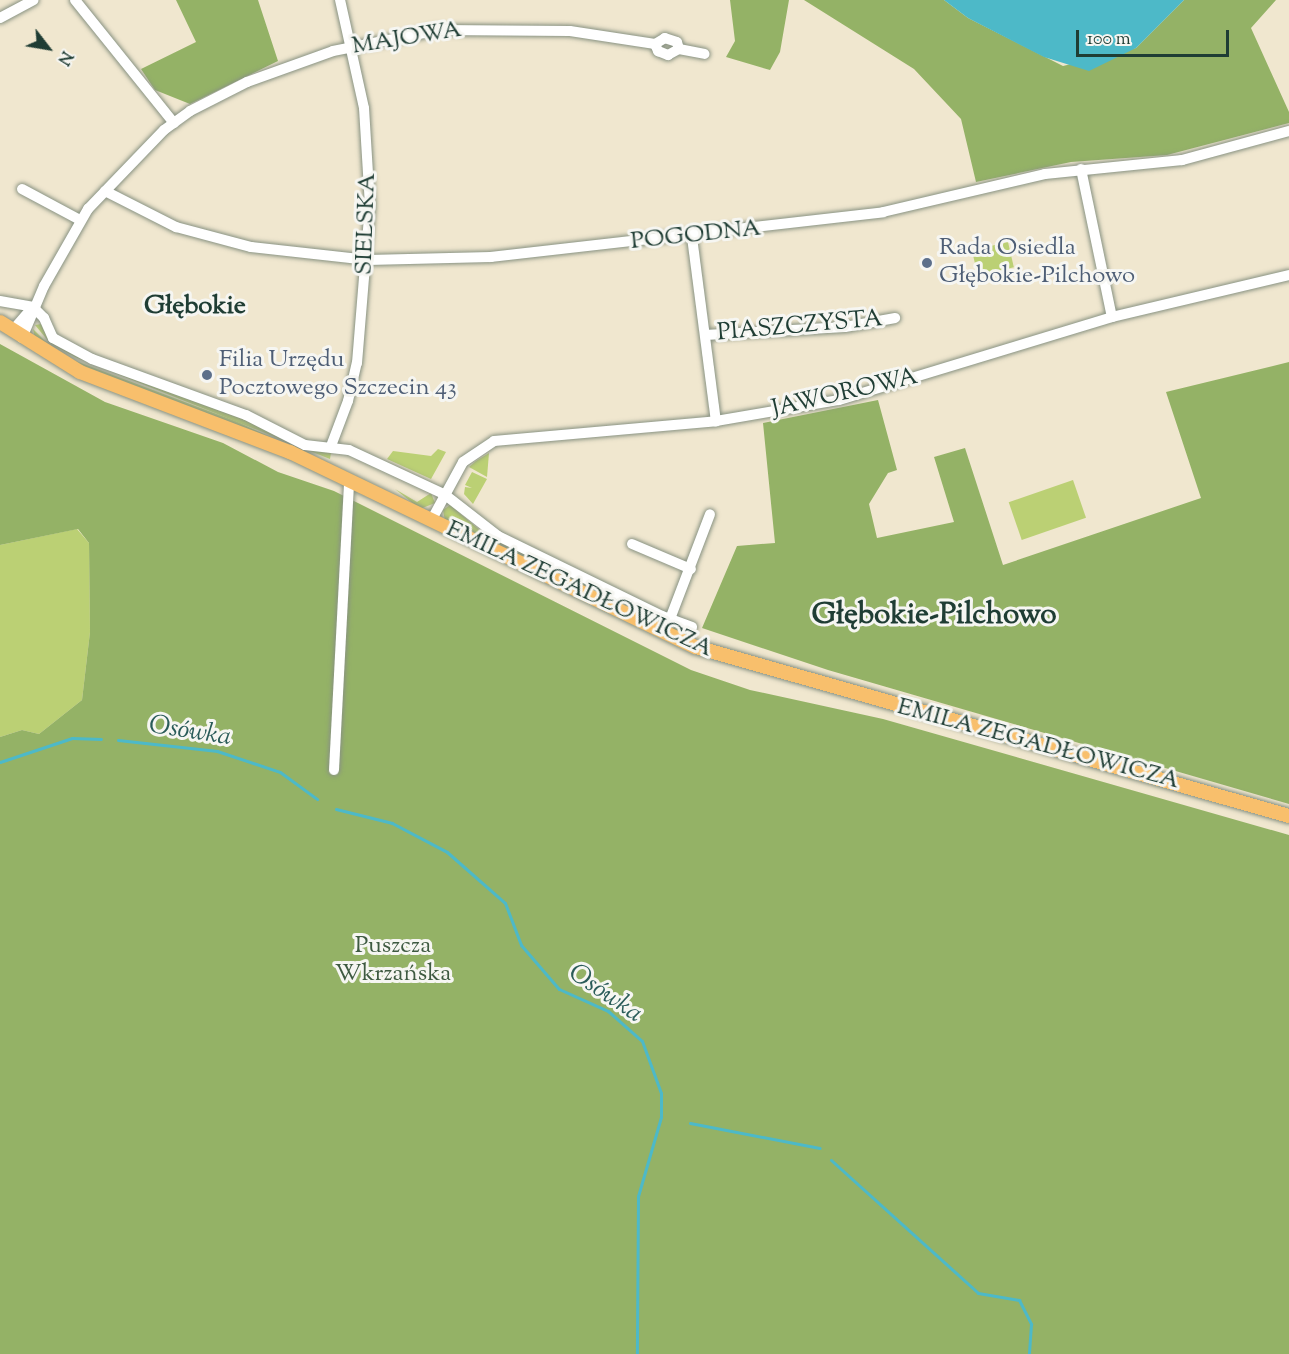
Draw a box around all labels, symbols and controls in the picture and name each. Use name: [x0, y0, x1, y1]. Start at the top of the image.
street label: MAJOWA: [350, 16, 464, 62]
north arrow: [18, 18, 78, 78]
scale bar: [1079, 18, 1232, 56]
text: 100 m: [1087, 27, 1131, 53]
text: N: [51, 46, 77, 69]
street label: SIELSKA: [351, 172, 383, 276]
street label: POGODNA: [629, 215, 763, 257]
place label: Rada Osiedla Głębokie-Pilchowo: [939, 235, 1135, 291]
marker: Rada Osiedla Głębokie-Pilchowo: [920, 256, 934, 270]
district label: Głębokie: [144, 291, 246, 323]
street label: PIASZCZYSTA: [716, 305, 884, 349]
place label: Filia Urzędu Pocztowego Szczecin 43: [219, 347, 457, 403]
street label: JAWOROWA: [769, 363, 921, 425]
marker: Filia Urzędu Pocztowego Szczecin 43: [200, 368, 214, 382]
street label: EMILA ZEGADŁOWICZA: [441, 515, 717, 665]
district label: Głębokie-Pilchowo: [811, 598, 1057, 634]
street label: EMILA ZEGADŁOWICZA: [894, 693, 1182, 797]
water label: Osówka: [147, 710, 233, 754]
park label: Puszcza Wkrzańska: [335, 933, 451, 989]
water label: Osówka: [562, 958, 648, 1030]

